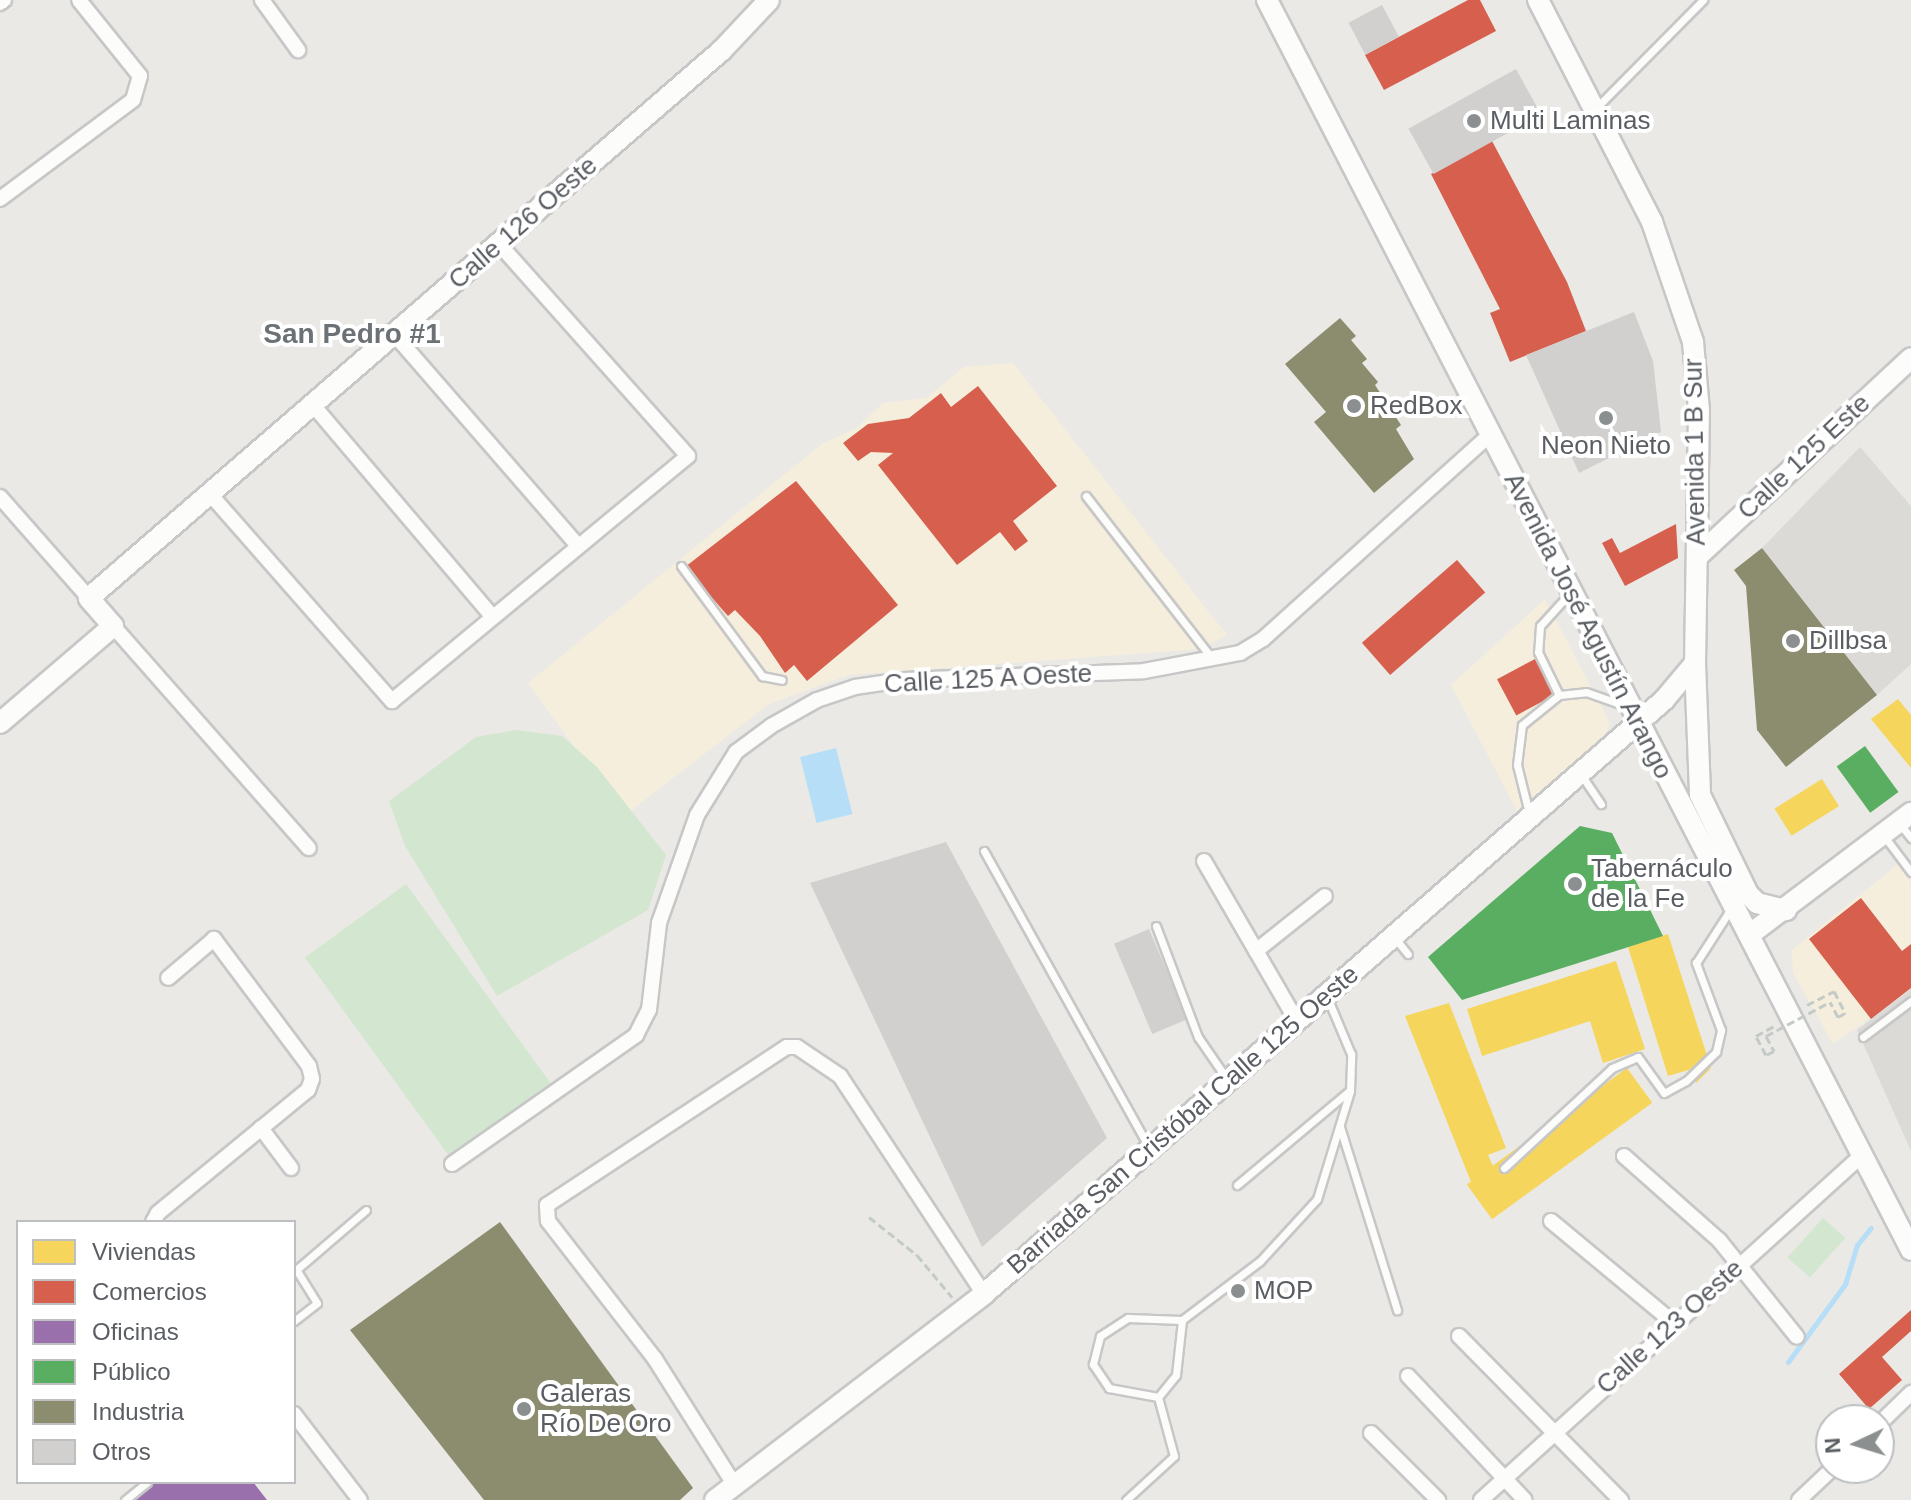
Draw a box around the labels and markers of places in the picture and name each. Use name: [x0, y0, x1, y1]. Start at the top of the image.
place label: Multi Laminas: [1490, 105, 1650, 137]
marker: Multi Laminas: [1465, 112, 1483, 130]
place label: RedBox: [1370, 390, 1462, 422]
marker: RedBox: [1345, 397, 1363, 415]
marker: Neon Nieto: [1597, 409, 1615, 427]
place label: Neon Nieto: [1541, 430, 1671, 462]
place label: Dillbsa: [1809, 625, 1887, 657]
marker: Dillbsa: [1784, 632, 1802, 650]
place label: Tabernáculo de la Fe: [1591, 853, 1733, 914]
marker: Tabernáculo de la Fe: [1566, 875, 1584, 893]
place label: MOP: [1254, 1275, 1313, 1307]
marker: MOP: [1229, 1282, 1247, 1300]
place label: Galeras Río De Oro: [540, 1378, 671, 1440]
marker: Galeras Río De Oro: [515, 1400, 533, 1418]

